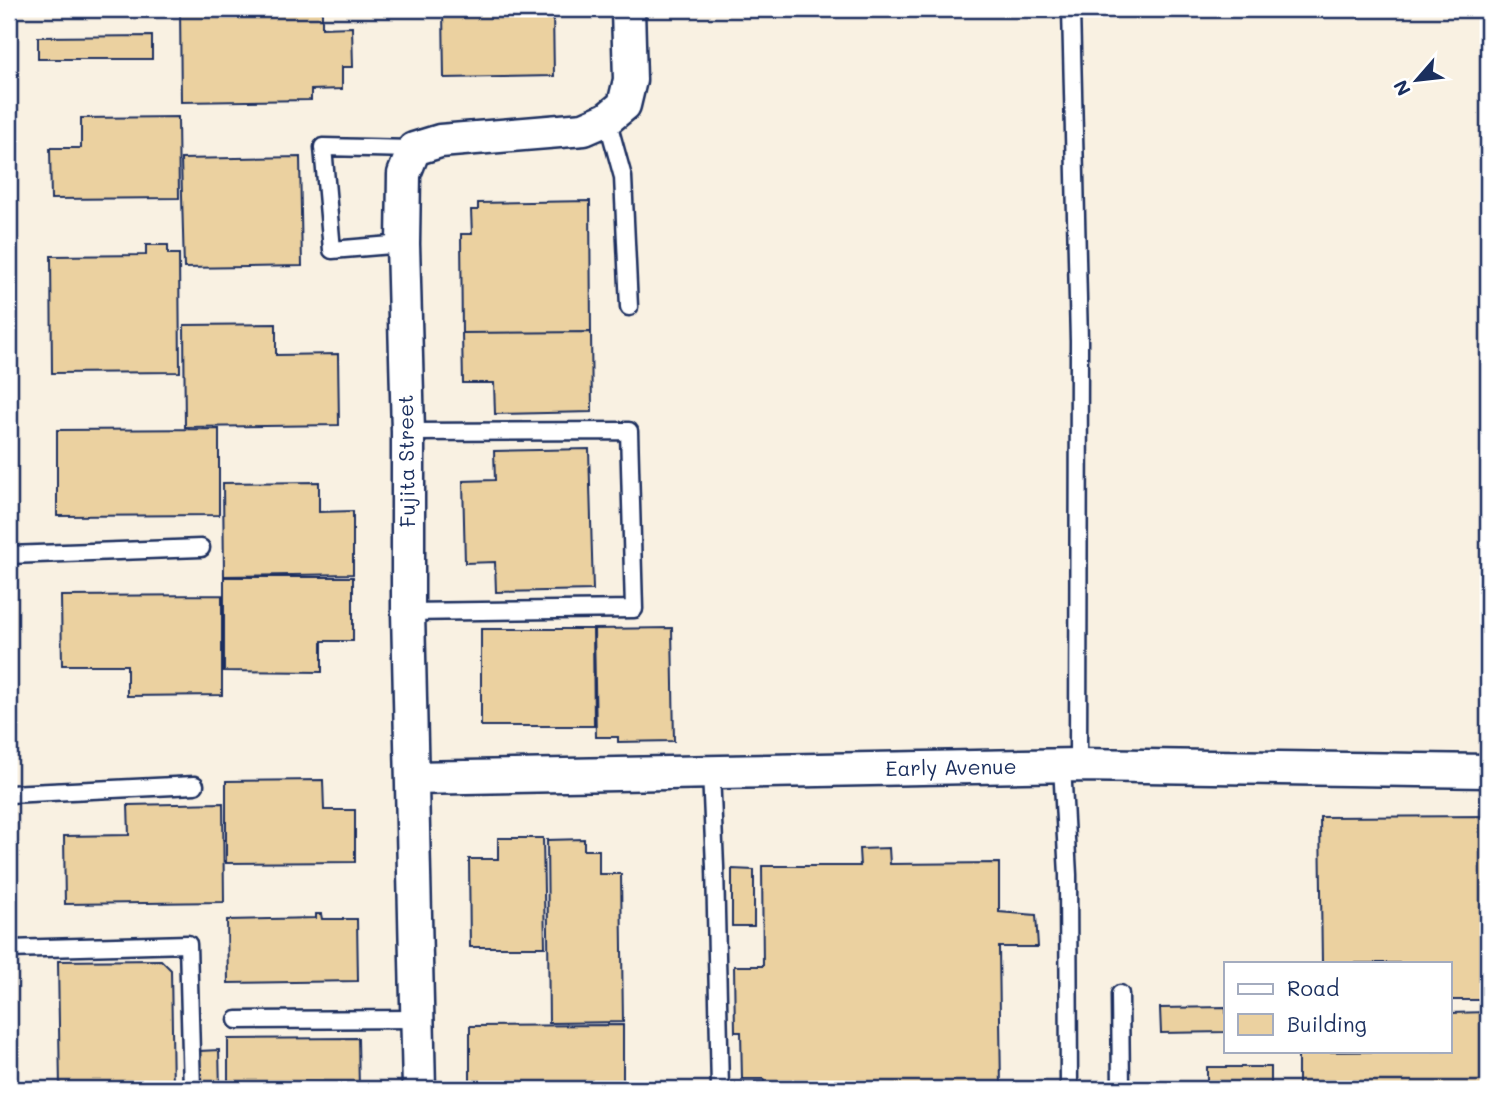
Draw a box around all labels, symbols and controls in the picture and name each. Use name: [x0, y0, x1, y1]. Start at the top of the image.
north arrow: [1382, 46, 1452, 116]
text: N: [1387, 76, 1416, 100]
street label: Fujita Street: [391, 395, 420, 528]
street label: Early Avenue: [885, 752, 1017, 781]
legend: [1224, 962, 1452, 1052]
text: Road: [1287, 974, 1339, 1001]
text: Building: [1287, 1010, 1367, 1037]

